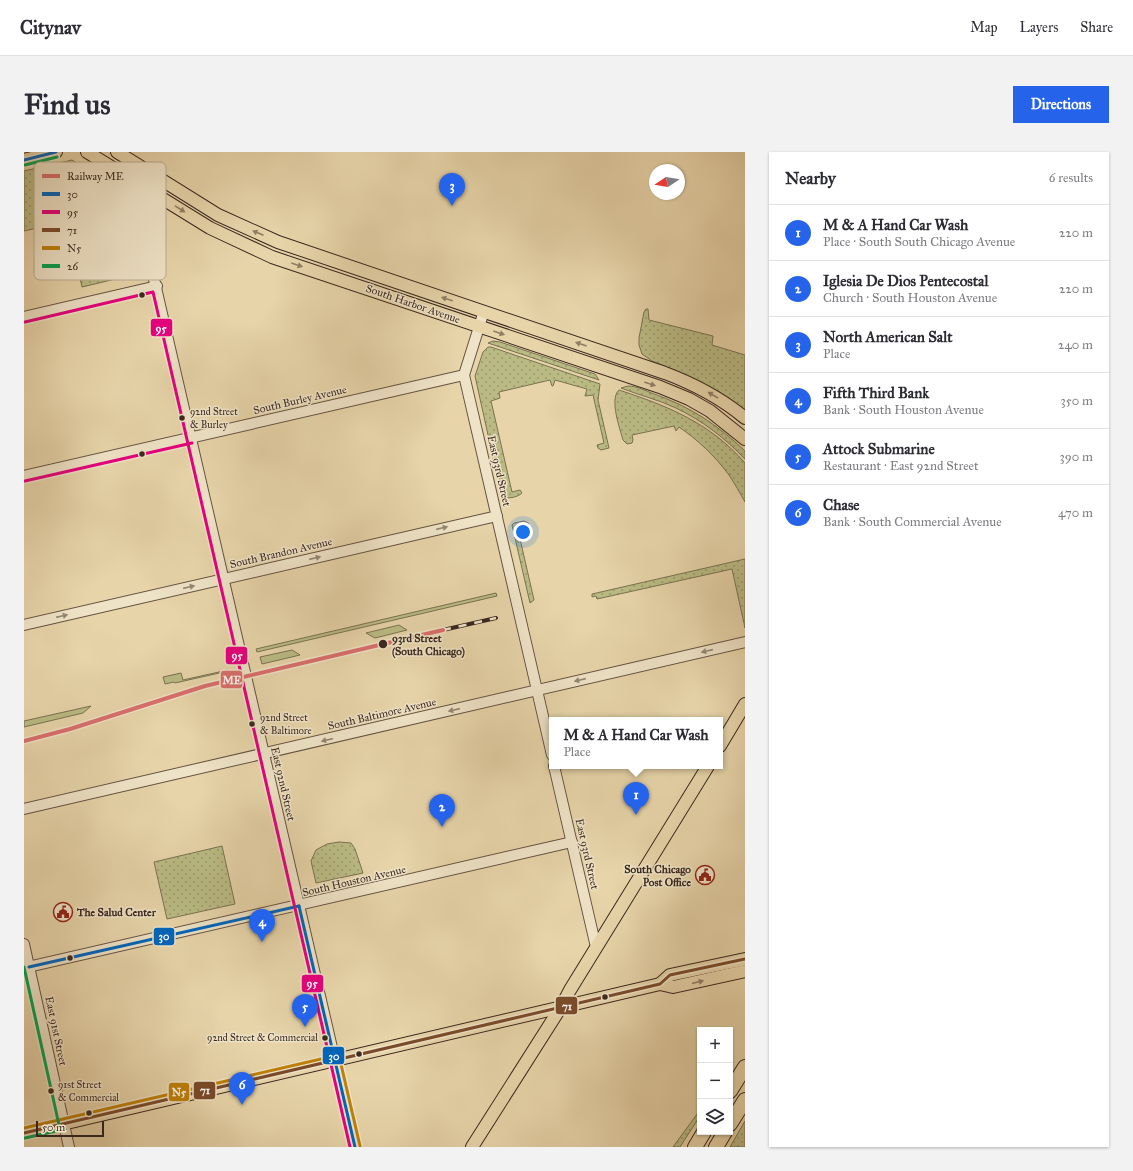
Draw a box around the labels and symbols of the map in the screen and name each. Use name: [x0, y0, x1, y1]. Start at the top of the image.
legend: [34, 162, 166, 280]
north arrow: [649, 164, 685, 200]
text: Railway ME: [67, 170, 124, 183]
pin: 3: [439, 173, 465, 206]
text: 30: [67, 188, 78, 201]
text: 95: [67, 206, 78, 219]
one-way arrow: [174, 206, 185, 213]
text: 71: [67, 224, 77, 237]
one-way arrow: [252, 230, 263, 236]
text: N5: [67, 242, 81, 255]
text: 26: [67, 260, 78, 273]
one-way arrow: [291, 262, 303, 268]
street label: South Harbor Avenue: [364, 282, 462, 326]
unlabelled marker: [137, 290, 147, 300]
one-way arrow: [441, 296, 453, 302]
line badge: 95: [150, 318, 173, 337]
text: 95: [155, 322, 167, 336]
one-way arrow: [494, 330, 506, 336]
one-way arrow: [574, 341, 586, 347]
one-way arrow: [644, 381, 656, 387]
street label: South Burley Avenue: [252, 383, 348, 417]
one-way arrow: [707, 392, 719, 399]
place label: 92nd Street & Burley: [190, 406, 238, 431]
marker: 92nd Street & Burley: [177, 413, 187, 423]
street label: East 93rd Street: [485, 434, 514, 508]
unlabelled marker: [137, 449, 147, 459]
your location: [513, 522, 533, 542]
one-way arrow: [436, 525, 448, 531]
street label: South Brandon Avenue: [229, 535, 334, 571]
one-way arrow: [309, 554, 321, 560]
one-way arrow: [183, 584, 195, 590]
one-way arrow: [56, 613, 68, 619]
place label: 93rd Street (South Chicago): [392, 632, 465, 659]
marker: 93rd Street (South Chicago): [377, 638, 389, 650]
line badge: 95: [225, 646, 248, 665]
text: 95: [231, 649, 243, 663]
one-way arrow: [701, 649, 713, 655]
line badge: ME: [220, 670, 243, 689]
text: ME: [222, 674, 242, 687]
one-way arrow: [574, 678, 587, 684]
street label: South Baltimore Avenue: [327, 695, 438, 733]
one-way arrow: [448, 707, 460, 713]
place label: 92nd Street & Baltimore: [260, 712, 312, 737]
marker: 92nd Street & Baltimore: [247, 719, 257, 729]
one-way arrow: [321, 737, 333, 743]
street label: East 92nd Street: [268, 746, 298, 822]
pin: 1: [623, 782, 649, 815]
pin: 2: [429, 794, 455, 827]
street label: East 93rd Street: [573, 817, 602, 891]
street label: South Houston Avenue: [301, 863, 407, 899]
place label: South Chicago Post Office: [624, 863, 691, 889]
public building icon: South Chicago Post Office: [694, 864, 716, 886]
public building icon: The Salud Center: [52, 901, 74, 923]
place label: The Salud Center: [76, 906, 157, 919]
pin: 4: [249, 909, 275, 942]
line badge: 30: [153, 927, 175, 946]
text: 30: [159, 930, 170, 944]
unlabelled marker: [65, 953, 75, 963]
line badge: 95: [301, 974, 324, 993]
text: 95: [306, 977, 318, 991]
one-way arrow: [692, 978, 704, 984]
unlabelled marker: [600, 992, 610, 1002]
pin: 5: [292, 994, 318, 1027]
street label: East 91st Street: [42, 995, 70, 1067]
line badge: 71: [555, 996, 578, 1015]
text: 71: [562, 1000, 573, 1013]
place label: 92nd Street & Commercial: [207, 1032, 318, 1044]
marker: 92nd Street & Commercial: [320, 1033, 330, 1043]
line badge: 30: [322, 1046, 345, 1065]
unlabelled marker: [354, 1049, 364, 1059]
text: 30: [329, 1050, 340, 1064]
pin: 6: [229, 1072, 255, 1105]
place label: 91st Street & Commercial: [58, 1079, 119, 1104]
line badge: 71: [193, 1081, 216, 1100]
line badge: N5: [168, 1082, 190, 1102]
text: 71: [200, 1084, 211, 1097]
marker: 91st Street & Commercial: [46, 1086, 56, 1096]
text: N5: [172, 1086, 187, 1099]
unlabelled marker: [84, 1108, 94, 1118]
scale bar: [36, 1119, 104, 1138]

